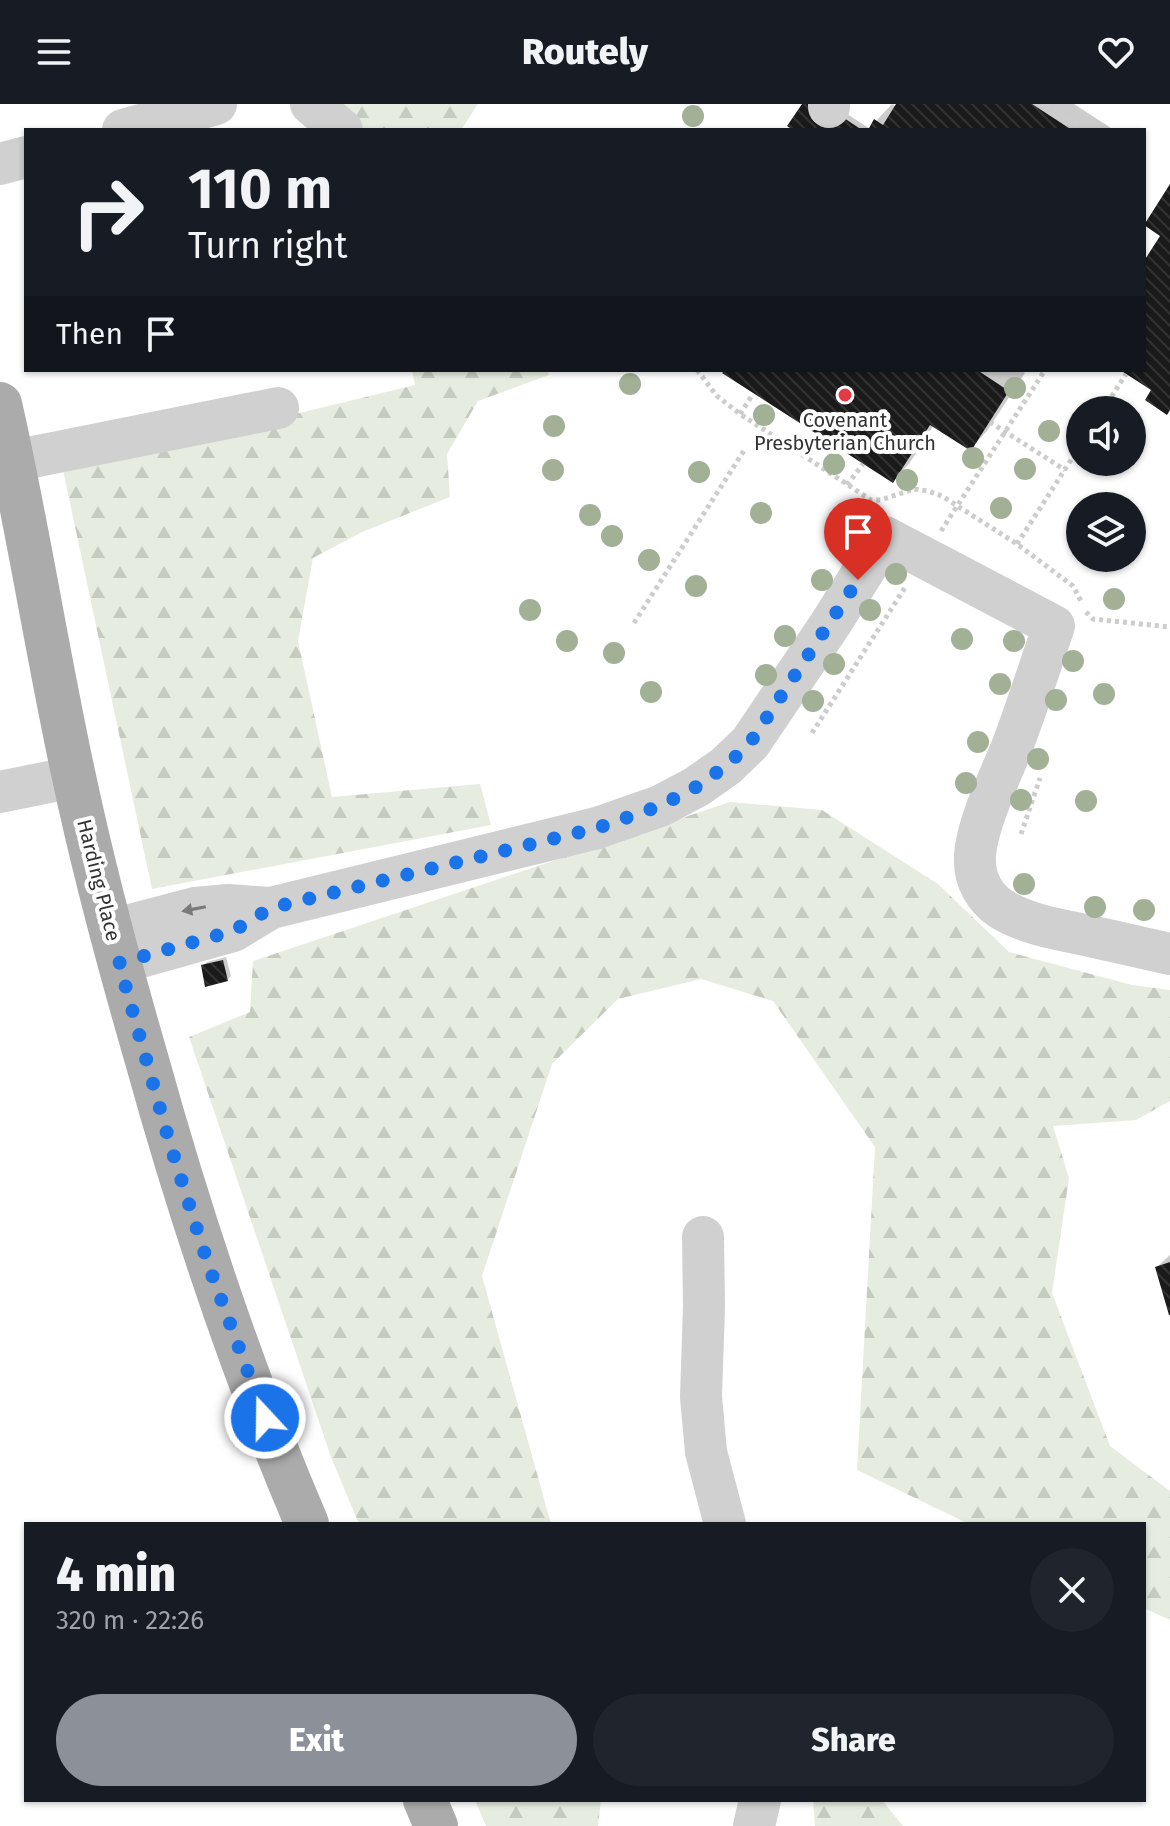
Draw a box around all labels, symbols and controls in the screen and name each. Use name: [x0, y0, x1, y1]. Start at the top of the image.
icon: menu: [32, 30, 76, 74]
text: Routely: [522, 30, 648, 74]
icon: heart: [1094, 30, 1138, 74]
text: 110 m: [188, 156, 332, 223]
icon: right: [56, 160, 160, 264]
text: Turn right: [188, 224, 348, 268]
icon: arrive: [139, 312, 183, 356]
text: Then: [56, 316, 123, 352]
marker: Covenant Presbyterian Church: [836, 386, 854, 404]
map controls: [1066, 396, 1146, 572]
button: sound: [1066, 396, 1146, 476]
place label: Covenant Presbyterian Church: [754, 408, 936, 455]
button: layers: [1066, 492, 1146, 572]
pin: [824, 498, 892, 580]
icon: arrive: [836, 510, 880, 554]
street label: Harding Place: [72, 817, 126, 943]
one-way arrow: [181, 904, 206, 916]
position arrow: [223, 1376, 307, 1460]
text: 4 min: [56, 1546, 176, 1604]
button: close: [1030, 1548, 1114, 1632]
text: 320 m · 22:26: [56, 1605, 204, 1636]
button: Exit: [56, 1694, 577, 1786]
button: Share: [593, 1694, 1114, 1786]

